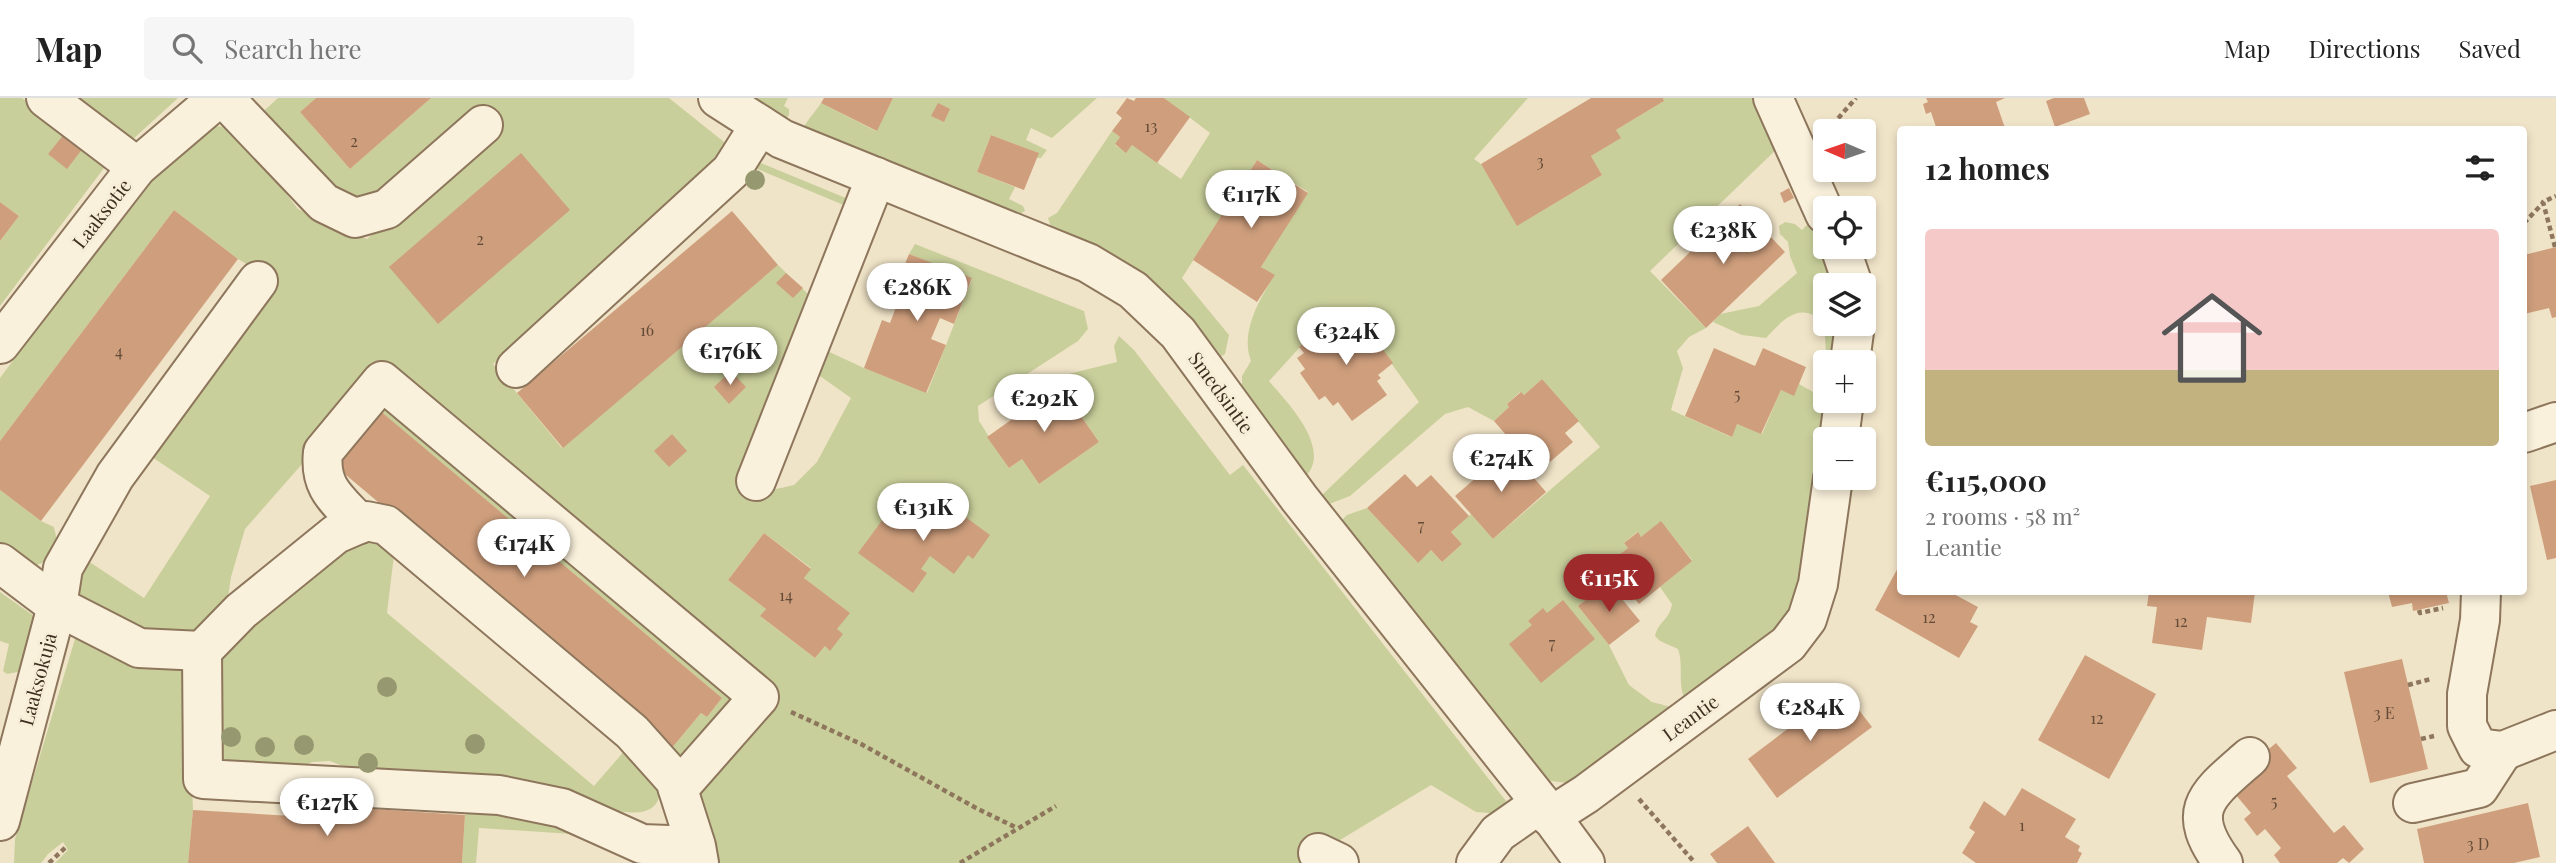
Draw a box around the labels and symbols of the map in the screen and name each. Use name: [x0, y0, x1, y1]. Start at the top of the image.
house number: 13: [1145, 115, 1157, 136]
north arrow: [1813, 119, 1876, 182]
house number: 2: [350, 130, 358, 151]
house number: 3: [1536, 150, 1544, 171]
pin: €117K: [1202, 170, 1300, 230]
street label: Laaksotie: [66, 173, 136, 253]
pin: €238K: [1674, 206, 1772, 266]
house number: 2: [476, 228, 484, 249]
pin: €286K: [868, 264, 966, 323]
pin: €324K: [1297, 308, 1395, 367]
house number: 16: [640, 319, 654, 340]
pin: €176K: [681, 328, 779, 387]
house number: 4: [115, 340, 123, 361]
street label: Smedsintie: [1184, 346, 1260, 438]
pin: €292K: [995, 374, 1093, 434]
house number: 5: [1734, 383, 1740, 404]
pin: €274K: [1452, 434, 1550, 494]
pin: €131K: [874, 484, 972, 543]
house number: 7: [1418, 514, 1425, 535]
pin: €174K: [475, 519, 573, 579]
pin: €115K: [1560, 554, 1658, 614]
house number: 14: [779, 584, 793, 605]
house number: 12: [1922, 606, 1936, 627]
house number: 12: [2174, 610, 2188, 631]
street label: Laaksokuja: [12, 629, 62, 728]
house number: 7: [1549, 632, 1556, 653]
pin: €284K: [1761, 684, 1859, 743]
street label: Leantie: [1657, 688, 1723, 746]
house number: 3 E: [2374, 702, 2394, 723]
house number: 12: [2090, 707, 2104, 728]
pin: €127K: [278, 778, 376, 838]
house number: 5: [2271, 790, 2277, 811]
house number: 1: [2019, 814, 2025, 835]
house number: 3 D: [2467, 833, 2489, 854]

